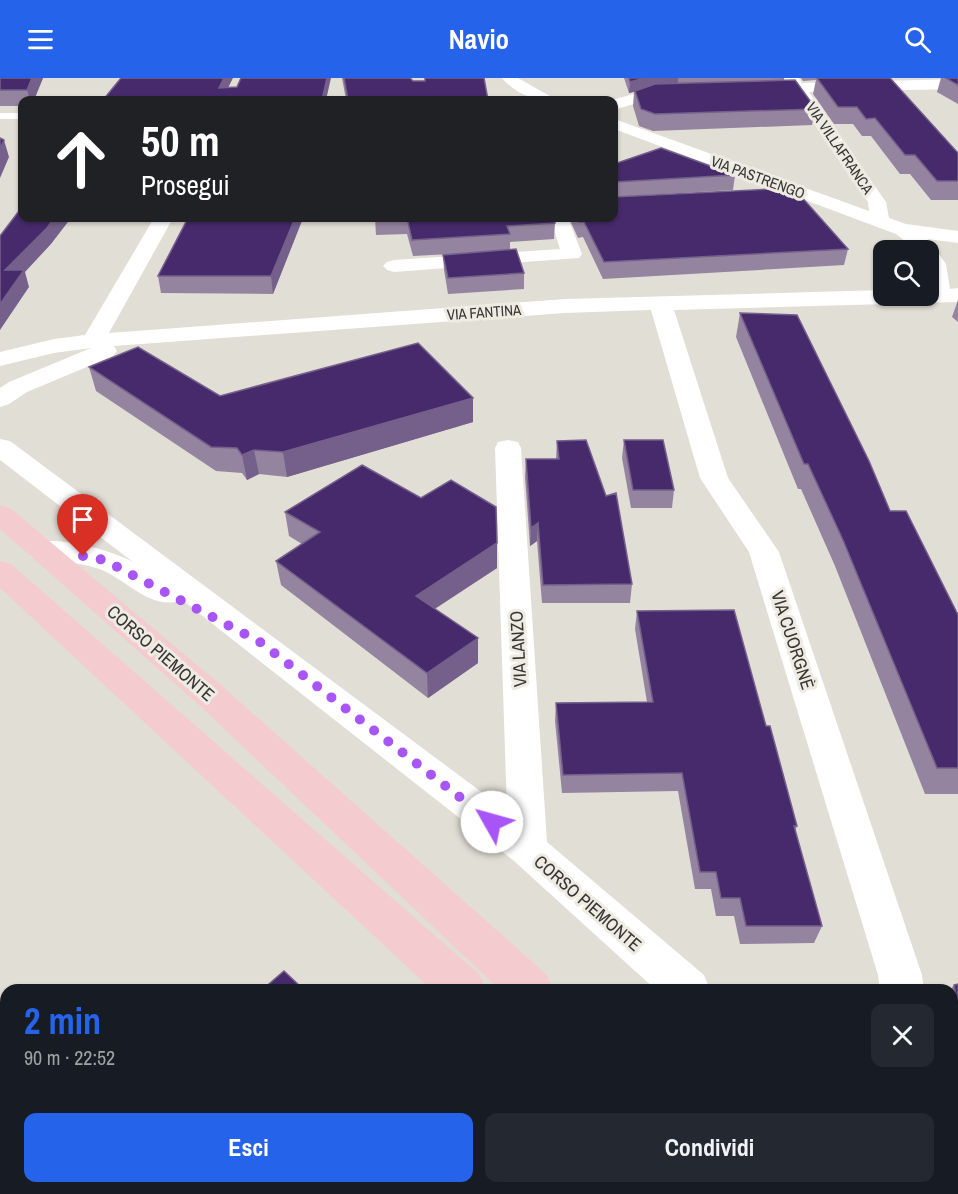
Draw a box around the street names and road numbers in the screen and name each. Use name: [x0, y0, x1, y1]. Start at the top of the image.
street label: VIA VILLAFRANCA: [801, 98, 879, 199]
street label: VIA PASTRENGO: [708, 150, 808, 204]
street label: VIA FANTINA: [446, 299, 523, 325]
street label: VIA CUORGNÈ: [765, 587, 821, 693]
street label: CORSO PIEMONTE: [102, 599, 220, 707]
street label: VIA LANZO: [504, 610, 532, 688]
street label: CORSO PIEMONTE: [529, 849, 647, 957]

